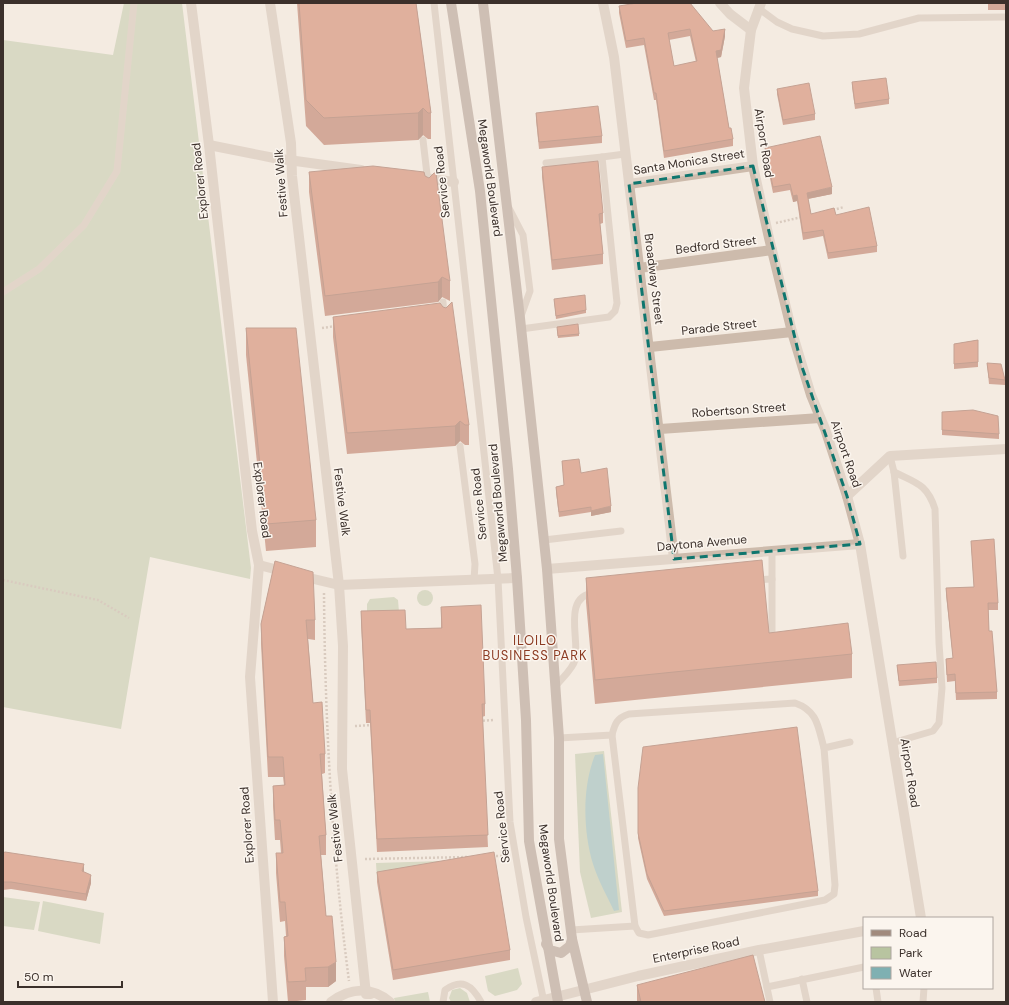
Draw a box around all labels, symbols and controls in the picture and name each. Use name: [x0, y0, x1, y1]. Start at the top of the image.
street label: Airport Road: [751, 107, 777, 179]
street label: Megaworld Boulevard: [474, 118, 506, 238]
street label: Explorer Road: [188, 142, 212, 220]
street label: Service Road: [430, 145, 454, 219]
street label: Santa Monica Street: [632, 145, 746, 179]
street label: Festive Walk: [271, 148, 291, 218]
street label: Broadway Street: [640, 232, 668, 326]
street label: Bedford Street: [675, 232, 758, 258]
street label: Parade Street: [681, 315, 758, 339]
street label: Robertson Street: [691, 399, 787, 421]
street label: Airport Road: [827, 418, 865, 490]
street label: Megaworld Boulevard: [485, 443, 511, 563]
street label: Explorer Road: [249, 461, 275, 539]
street label: Festive Walk: [330, 467, 354, 537]
street label: Service Road: [467, 467, 491, 541]
street label: Daytona Avenue: [656, 531, 748, 555]
district label: ILOILO BUSINESS PARK: [482, 632, 588, 664]
street label: Airport Road: [897, 737, 923, 809]
street label: Explorer Road: [236, 786, 258, 864]
street label: Service Road: [490, 790, 514, 864]
street label: Festive Walk: [323, 793, 347, 863]
street label: Megaworld Boulevard: [535, 823, 567, 943]
legend: [863, 917, 993, 989]
text: Road: [899, 925, 927, 941]
street label: Enterprise Road: [651, 933, 741, 967]
text: Park: [899, 945, 923, 961]
scale bar: [18, 963, 122, 989]
text: Water: [899, 965, 933, 981]
text: 50 m: [24, 969, 53, 985]

